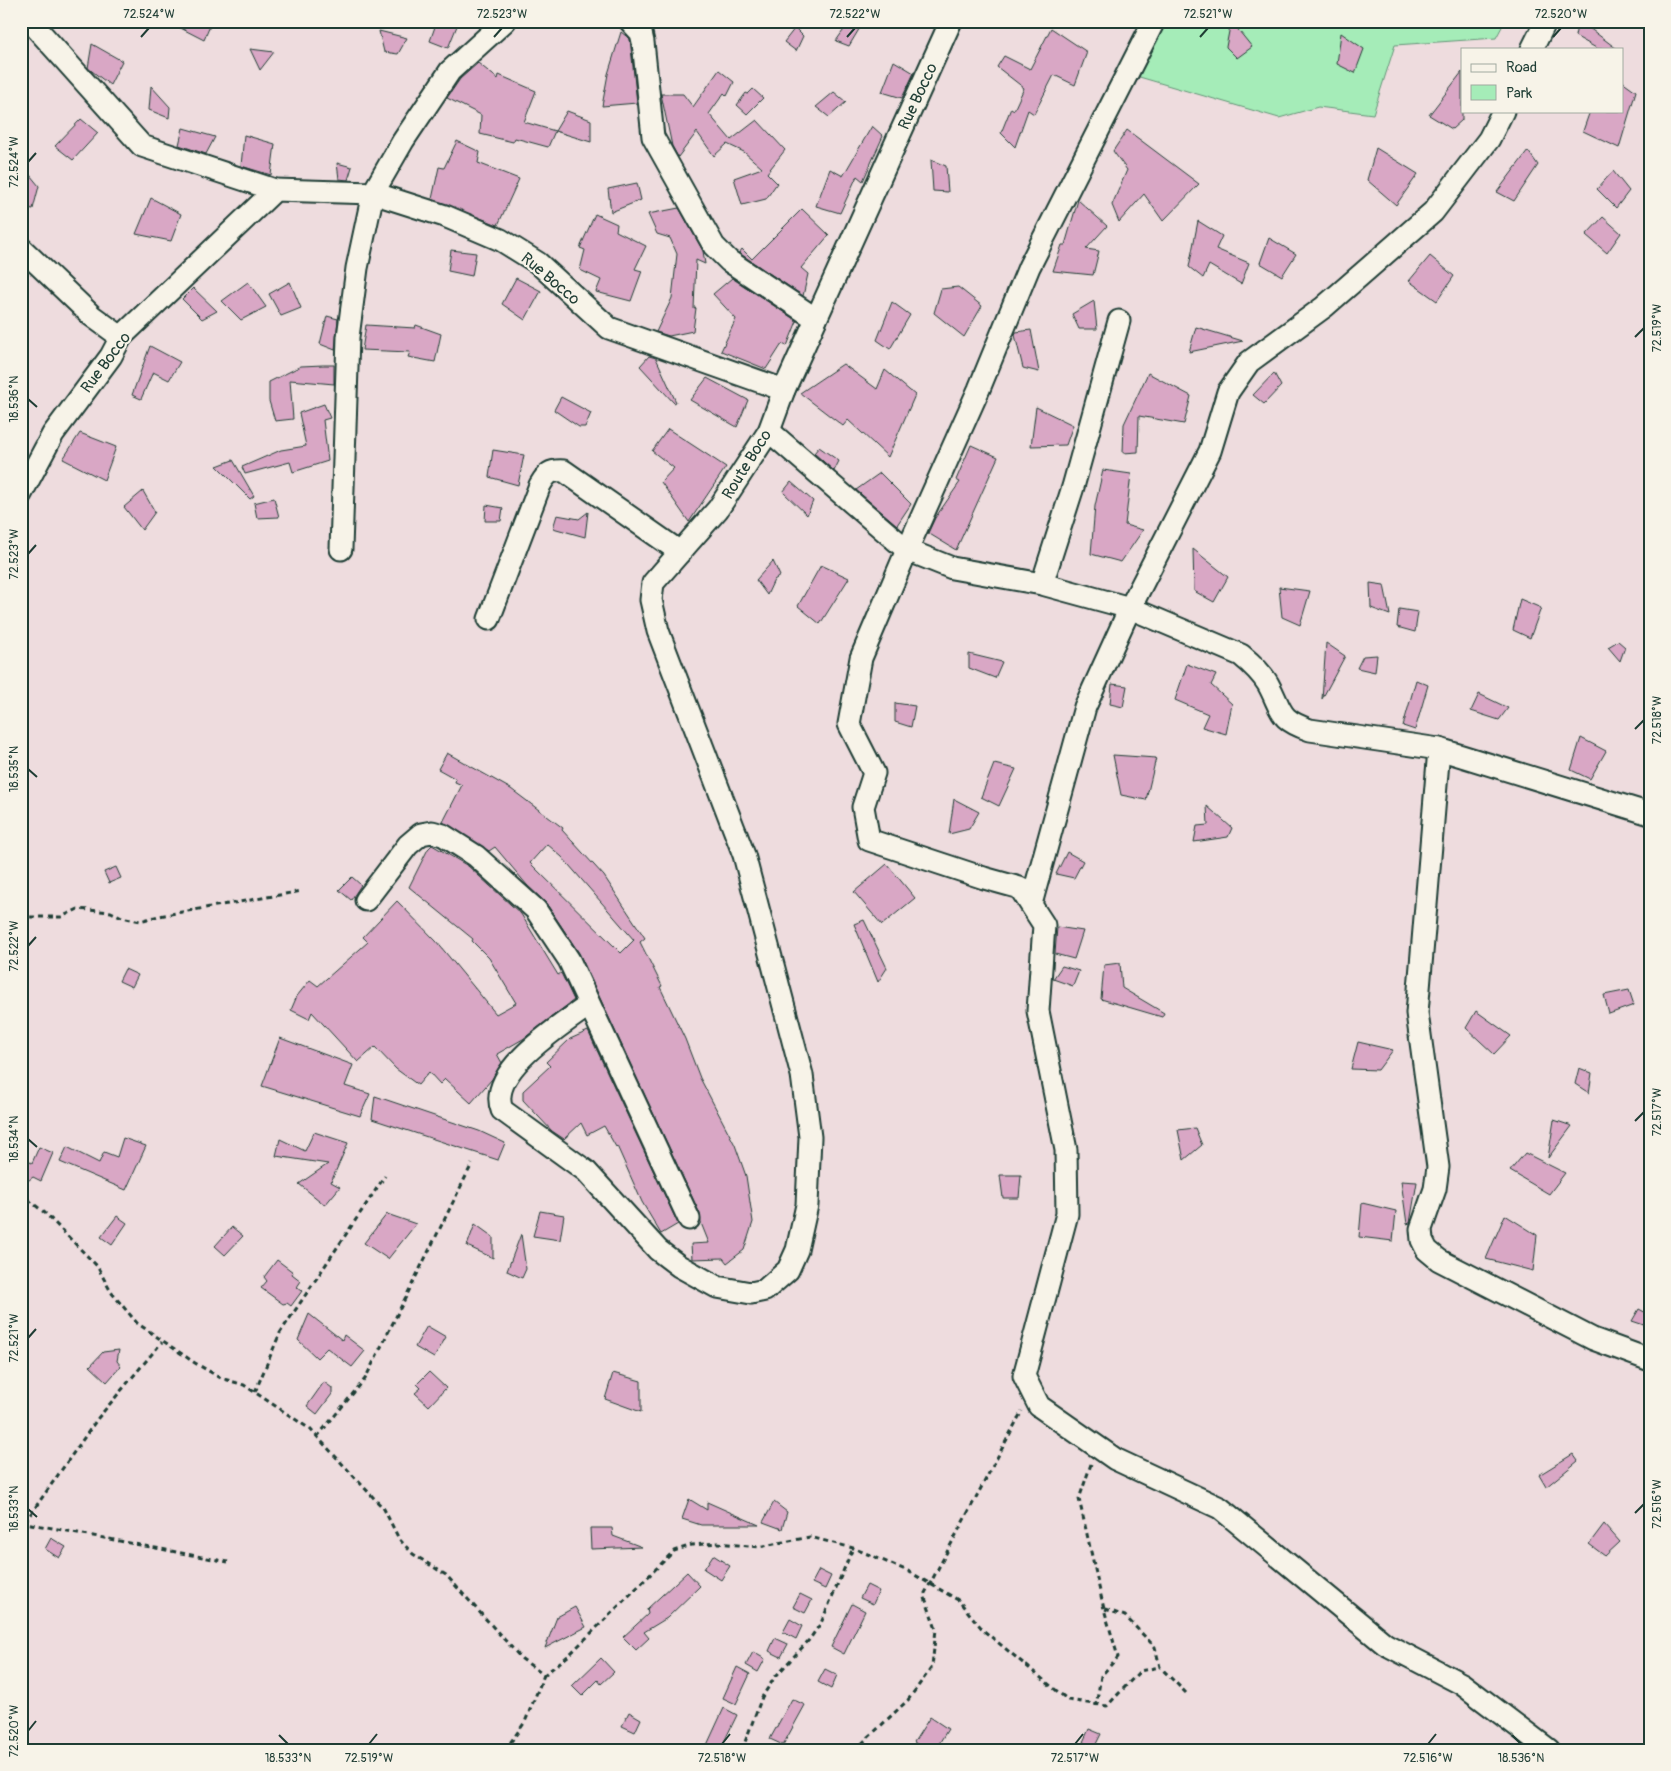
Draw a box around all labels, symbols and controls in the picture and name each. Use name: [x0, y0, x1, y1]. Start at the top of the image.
text: 72.524°W: [123, 7, 175, 22]
text: 72.523°W: [477, 7, 527, 22]
text: 72.522°W: [829, 7, 881, 22]
text: 72.521°W: [1183, 7, 1233, 22]
text: 72.520°W: [1535, 7, 1587, 22]
legend: [1461, 48, 1624, 112]
text: Road: [1506, 58, 1537, 77]
street label: Rue Bocco: [894, 60, 942, 133]
text: Park: [1506, 84, 1533, 103]
text: 72.524°W: [7, 136, 22, 188]
street label: Rue Bocco: [517, 248, 584, 310]
text: 72.519°W: [1650, 304, 1665, 352]
street label: Rue Bocco: [76, 328, 135, 397]
text: 18.536°N: [7, 376, 22, 422]
street label: Route Boco: [718, 426, 776, 503]
text: 72.523°W: [7, 529, 22, 579]
text: 72.518°W: [1650, 696, 1665, 744]
text: 18.535°N: [7, 746, 22, 792]
text: 72.522°W: [7, 920, 22, 972]
text: 72.517°W: [1650, 1088, 1665, 1136]
text: 18.534°N: [7, 1116, 22, 1162]
text: 72.521°W: [7, 1313, 22, 1363]
text: 72.516°W: [1650, 1479, 1665, 1529]
text: 18.533°N: [7, 1486, 22, 1532]
text: 72.520°W: [7, 1705, 22, 1757]
text: 18.533°N: [265, 1751, 311, 1766]
text: 72.519°W: [345, 1751, 393, 1766]
text: 72.518°W: [698, 1751, 746, 1766]
text: 72.517°W: [1051, 1751, 1099, 1766]
text: 72.516°W: [1403, 1751, 1453, 1766]
text: 18.536°N: [1498, 1751, 1544, 1766]

